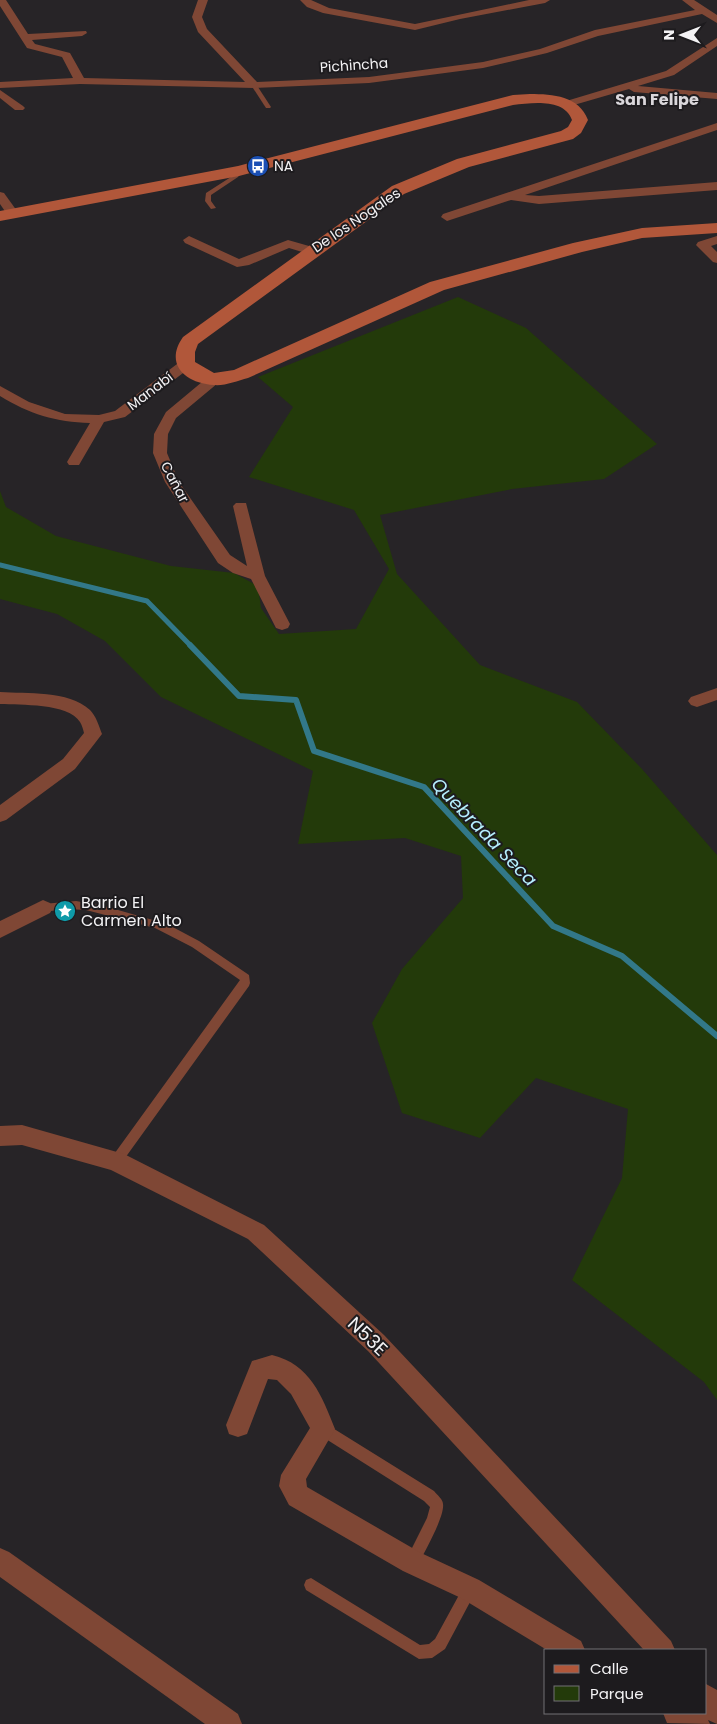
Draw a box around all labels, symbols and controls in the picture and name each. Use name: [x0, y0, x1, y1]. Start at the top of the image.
north arrow: [657, 10, 707, 60]
text: N: [659, 30, 679, 40]
street label: Pichincha: [319, 53, 389, 77]
district label: San Felipe: [615, 88, 699, 111]
bus stop icon: NA: [246, 154, 270, 178]
place label: NA: [274, 156, 293, 176]
street label: De los Nogales: [308, 183, 404, 257]
street label: Manabí: [123, 367, 178, 415]
street label: Cañar: [156, 458, 194, 506]
water label: Quebrada Seca: [426, 772, 543, 892]
place label: Barrio El Carmen Alto: [81, 891, 182, 932]
place icon: Barrio El Carmen Alto: [53, 899, 77, 923]
street label: N53E: [342, 1311, 394, 1362]
legend: [544, 1649, 707, 1714]
text: Calle: [590, 1658, 628, 1679]
text: Parque: [590, 1683, 643, 1704]

